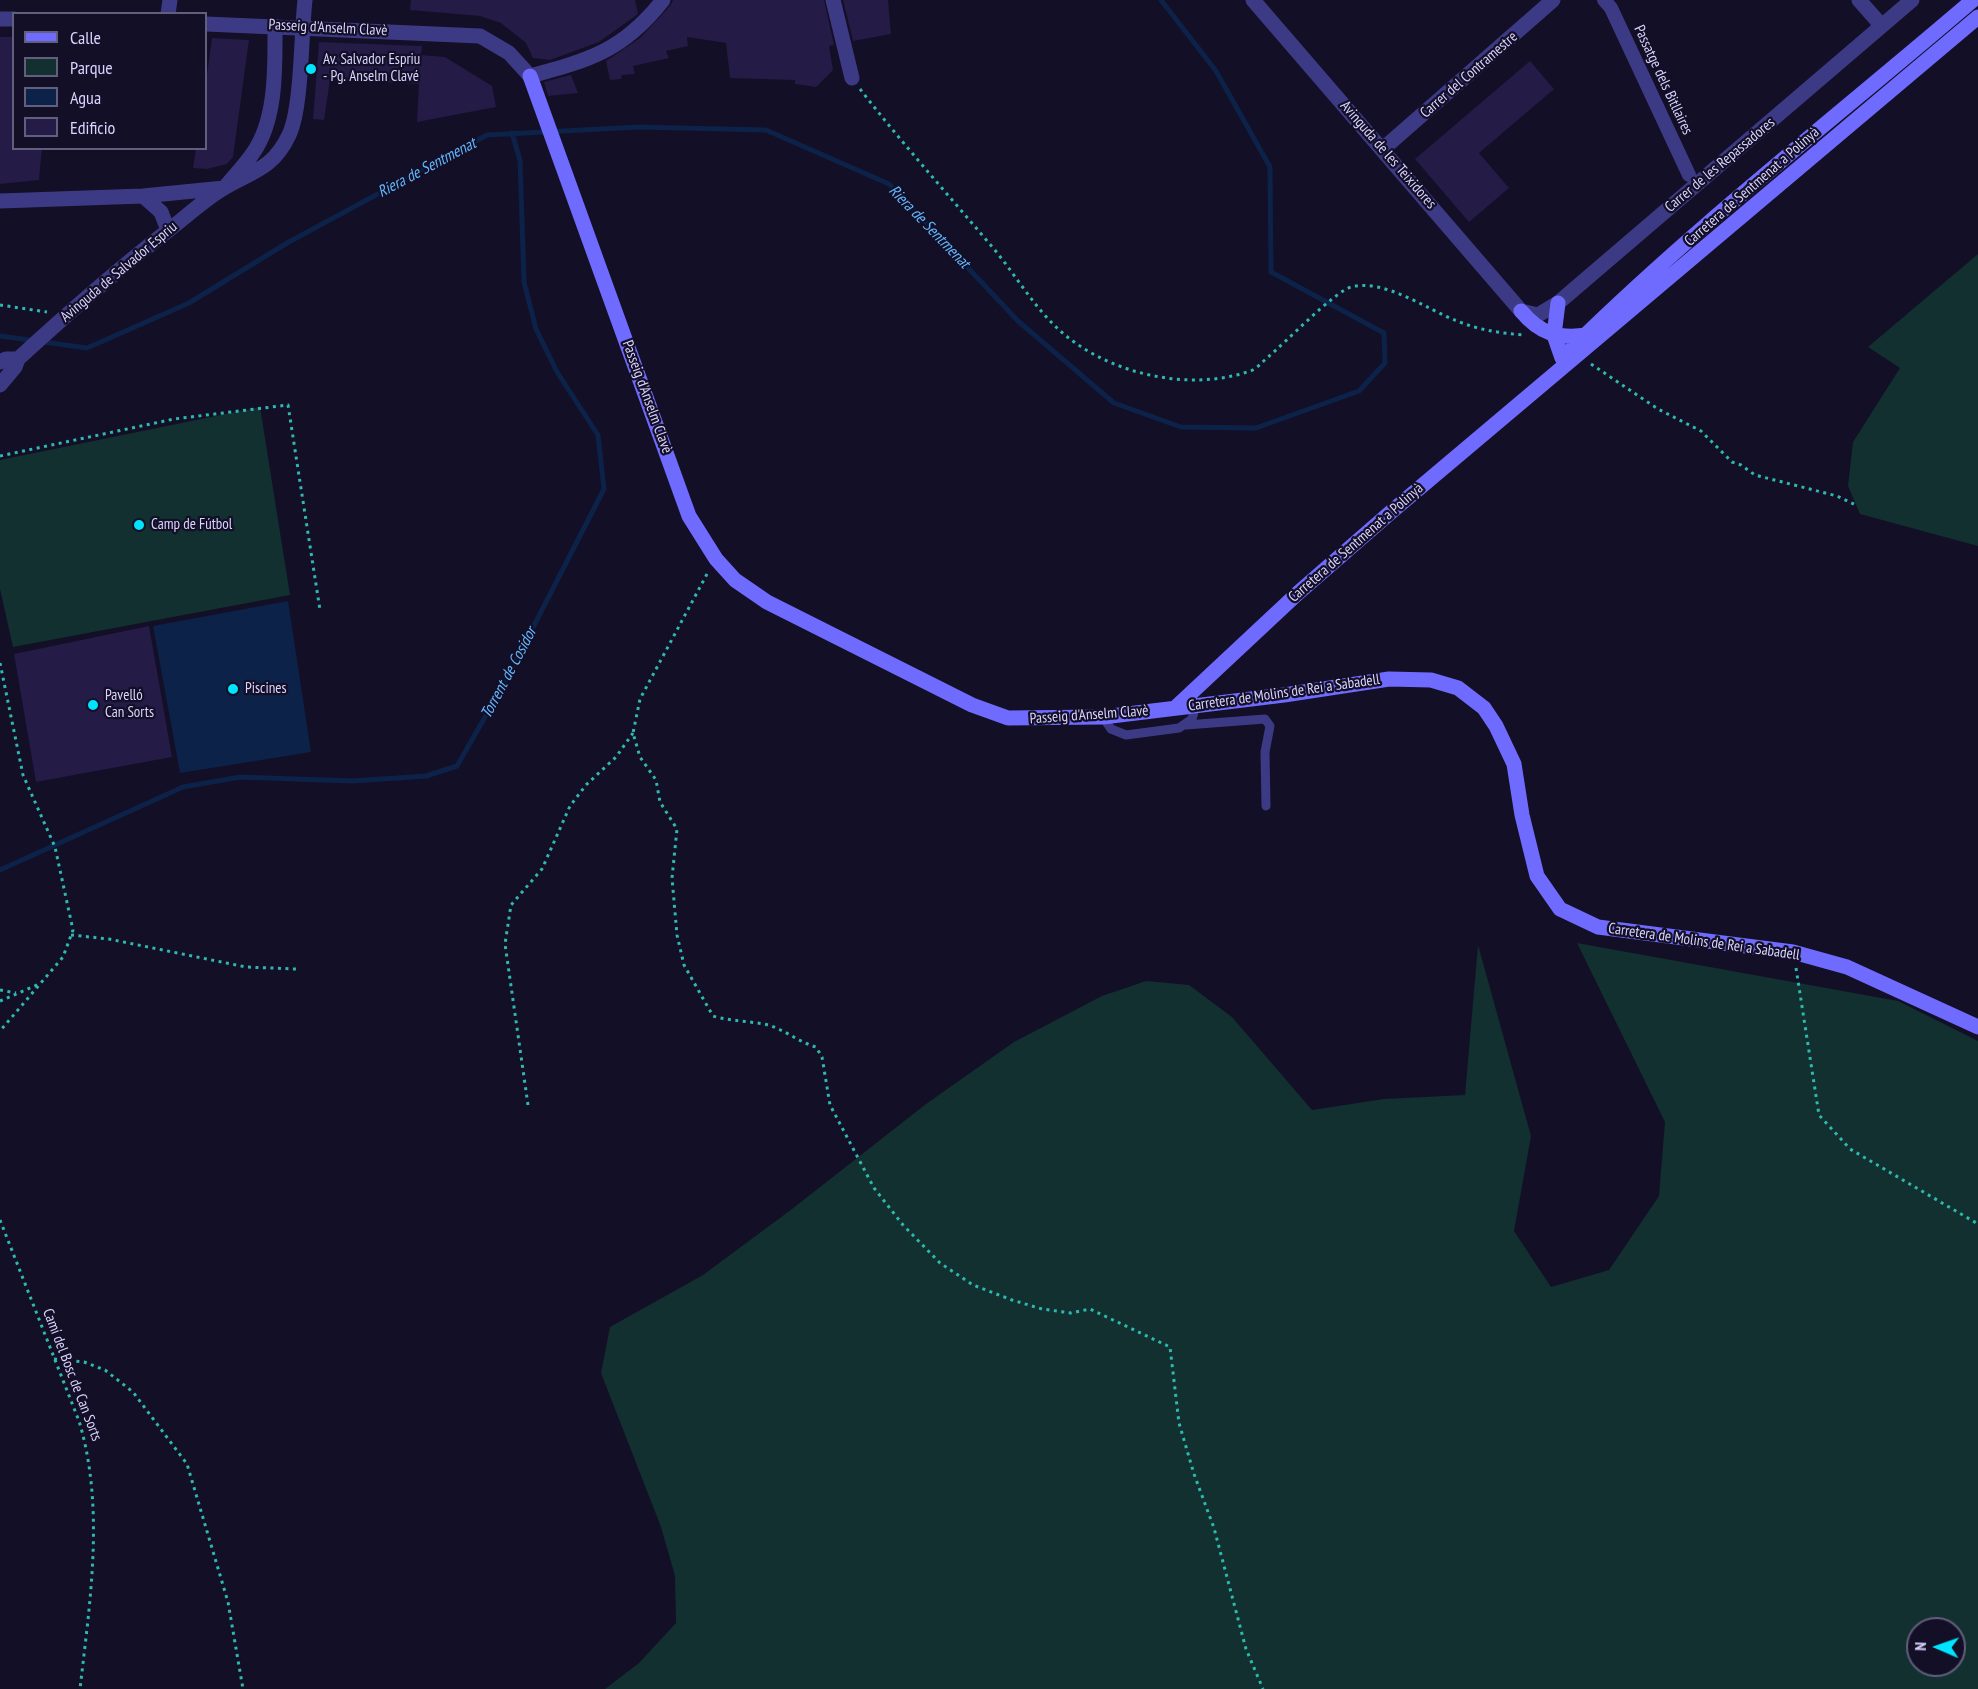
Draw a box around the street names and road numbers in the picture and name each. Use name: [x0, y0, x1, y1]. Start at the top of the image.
street label: Passeig d'Anselm Clavè: [268, 16, 388, 40]
street label: Passatge dels Bitllaires: [1630, 22, 1696, 138]
street label: Carrer del Contramestre: [1417, 28, 1521, 122]
street label: Avinguda de les Teixidores: [1336, 97, 1440, 213]
street label: Carrer de les Repassadores: [1661, 114, 1779, 216]
street label: Carretera de Sentmenat a Polinyà: [1681, 124, 1823, 250]
street label: Avinguda de Salvador Espriu: [57, 218, 181, 326]
street label: Passeig d'Anselm Clavè: [618, 338, 676, 456]
street label: Carretera de Sentmenat a Polinyà: [1285, 480, 1427, 606]
street label: Carretera de Molins de Rei a Sabadell: [1187, 671, 1381, 715]
street label: Passeig d'Anselm Clavè: [1029, 702, 1149, 728]
street label: Carretera de Molins de Rei a Sabadell: [1607, 920, 1801, 964]
street label: Camí del Bosc de Can Sorts: [38, 1306, 106, 1444]

